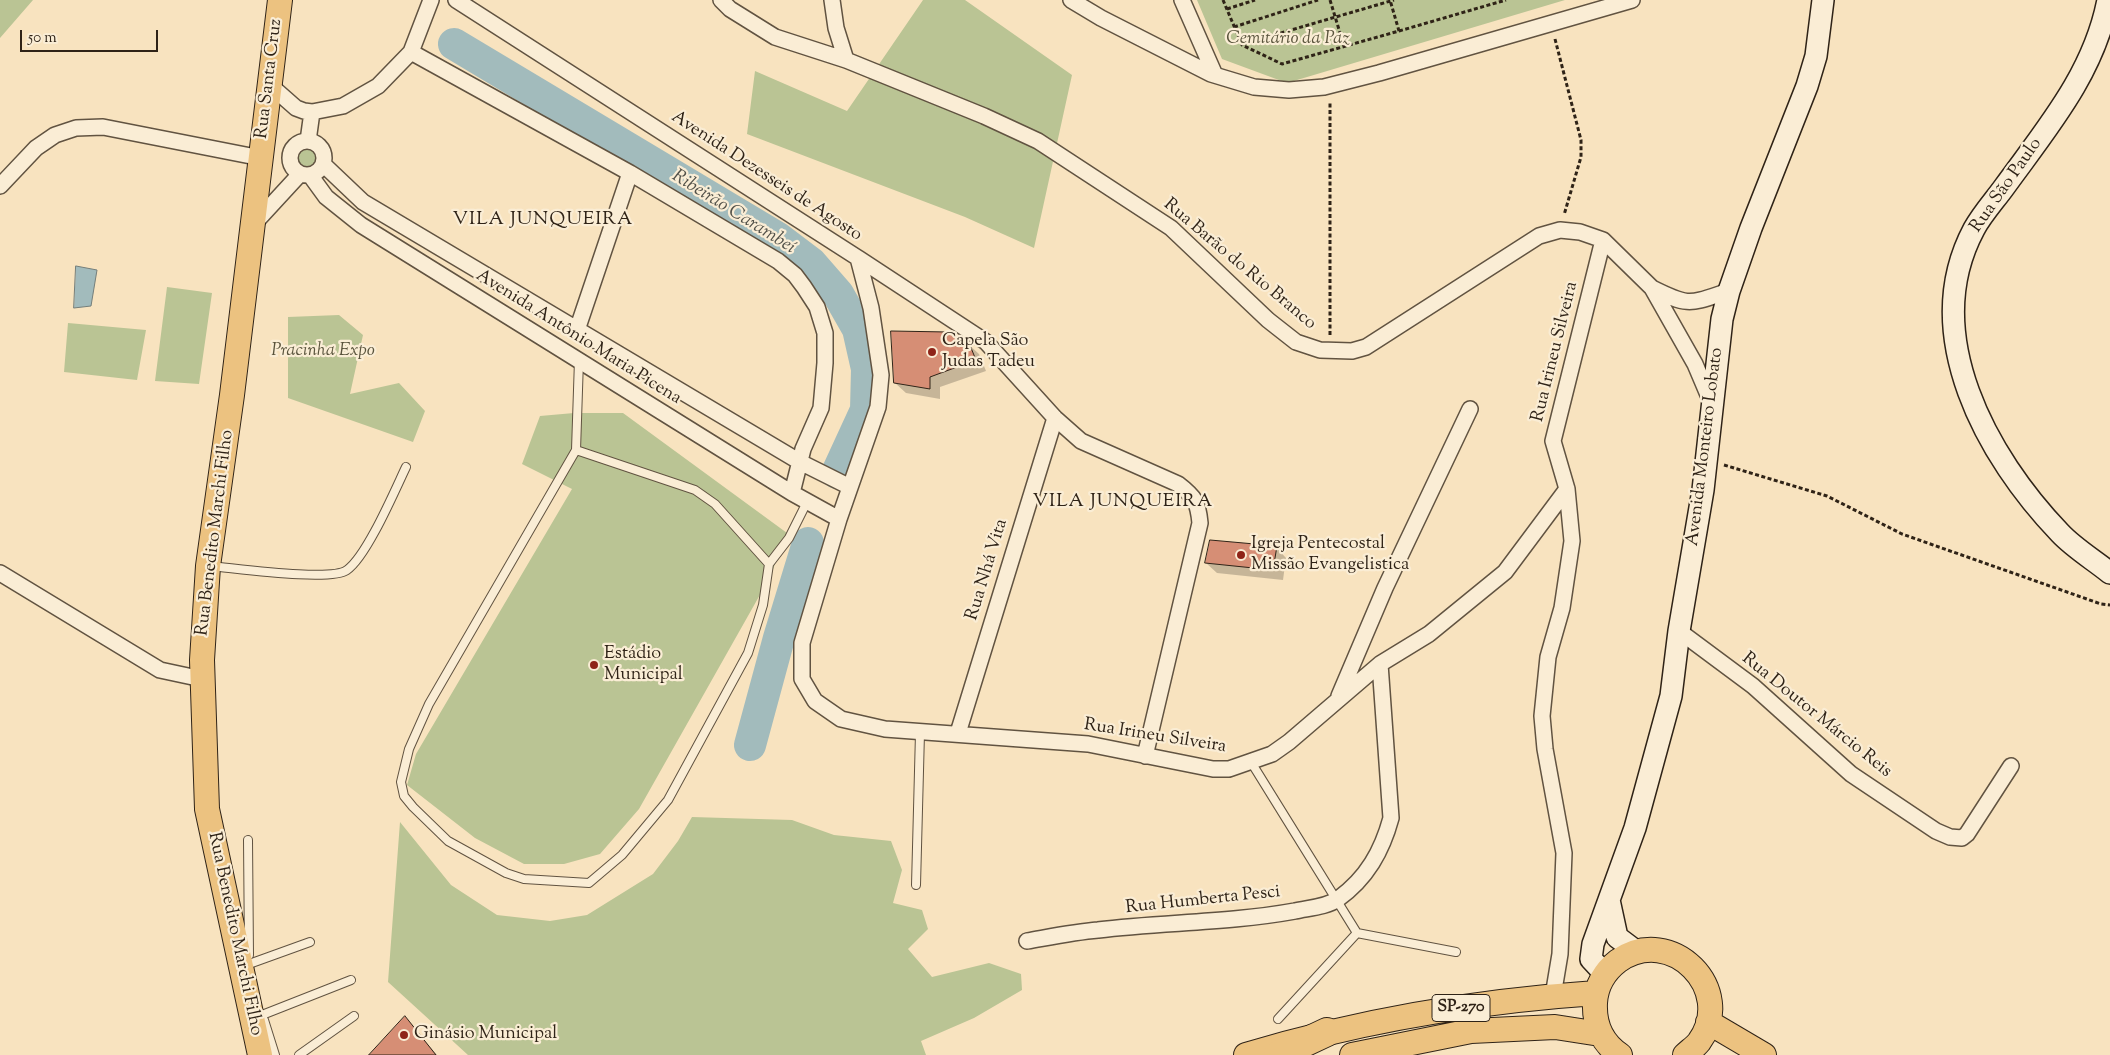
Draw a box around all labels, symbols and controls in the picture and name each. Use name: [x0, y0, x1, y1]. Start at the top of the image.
street label: Rua Santa Cruz: [252, 18, 288, 140]
scale bar: [22, 20, 160, 52]
text: 50 m: [28, 28, 57, 49]
park label: Cemitário da Paz: [1226, 29, 1350, 51]
street label: Avenida Dezesseis de Agosto: [666, 107, 866, 247]
street label: Rua São Paulo: [1967, 135, 2047, 237]
water label: Ribeirão Carambeí: [667, 166, 799, 260]
street label: Rua Barão do Rio Branco: [1158, 195, 1320, 335]
district label: VILA JUNQUEIRA: [451, 210, 635, 232]
street label: Avenida Antônio Maria Picena: [471, 266, 685, 410]
street label: Rua Irineu Silveira: [1528, 280, 1584, 424]
place label: Capela São Judas Tadeu: [942, 331, 1035, 374]
park label: Pracinha Expo: [271, 341, 375, 363]
marker: Capela São Judas Tadeu: [926, 346, 938, 358]
street label: Avenida Monteiro Lobato: [1683, 346, 1729, 548]
street label: Rua Benedito Marchi Filho: [193, 429, 239, 637]
district label: VILA JUNQUEIRA: [1031, 492, 1215, 514]
street label: Rua Nhá Vita: [962, 517, 1014, 623]
place label: Igreja Pentecostal Missão Evangelistica: [1251, 534, 1409, 576]
marker: Igreja Pentecostal Missão Evangelistica: [1235, 549, 1247, 561]
place label: Estádio Municipal: [604, 644, 683, 686]
street label: Rua Doutor Márcio Reis: [1736, 649, 1896, 783]
marker: Estádio Municipal: [588, 659, 600, 671]
street label: Rua Irineu Silveira: [1082, 715, 1228, 759]
street label: Rua Benedito Marchi Filho: [202, 830, 266, 1038]
street label: Rua Humberta Pesci: [1125, 882, 1281, 920]
road number: SP-270: [1432, 994, 1490, 1021]
place label: Ginásio Municipal: [414, 1024, 557, 1046]
marker: Ginásio Municipal: [398, 1029, 410, 1041]

